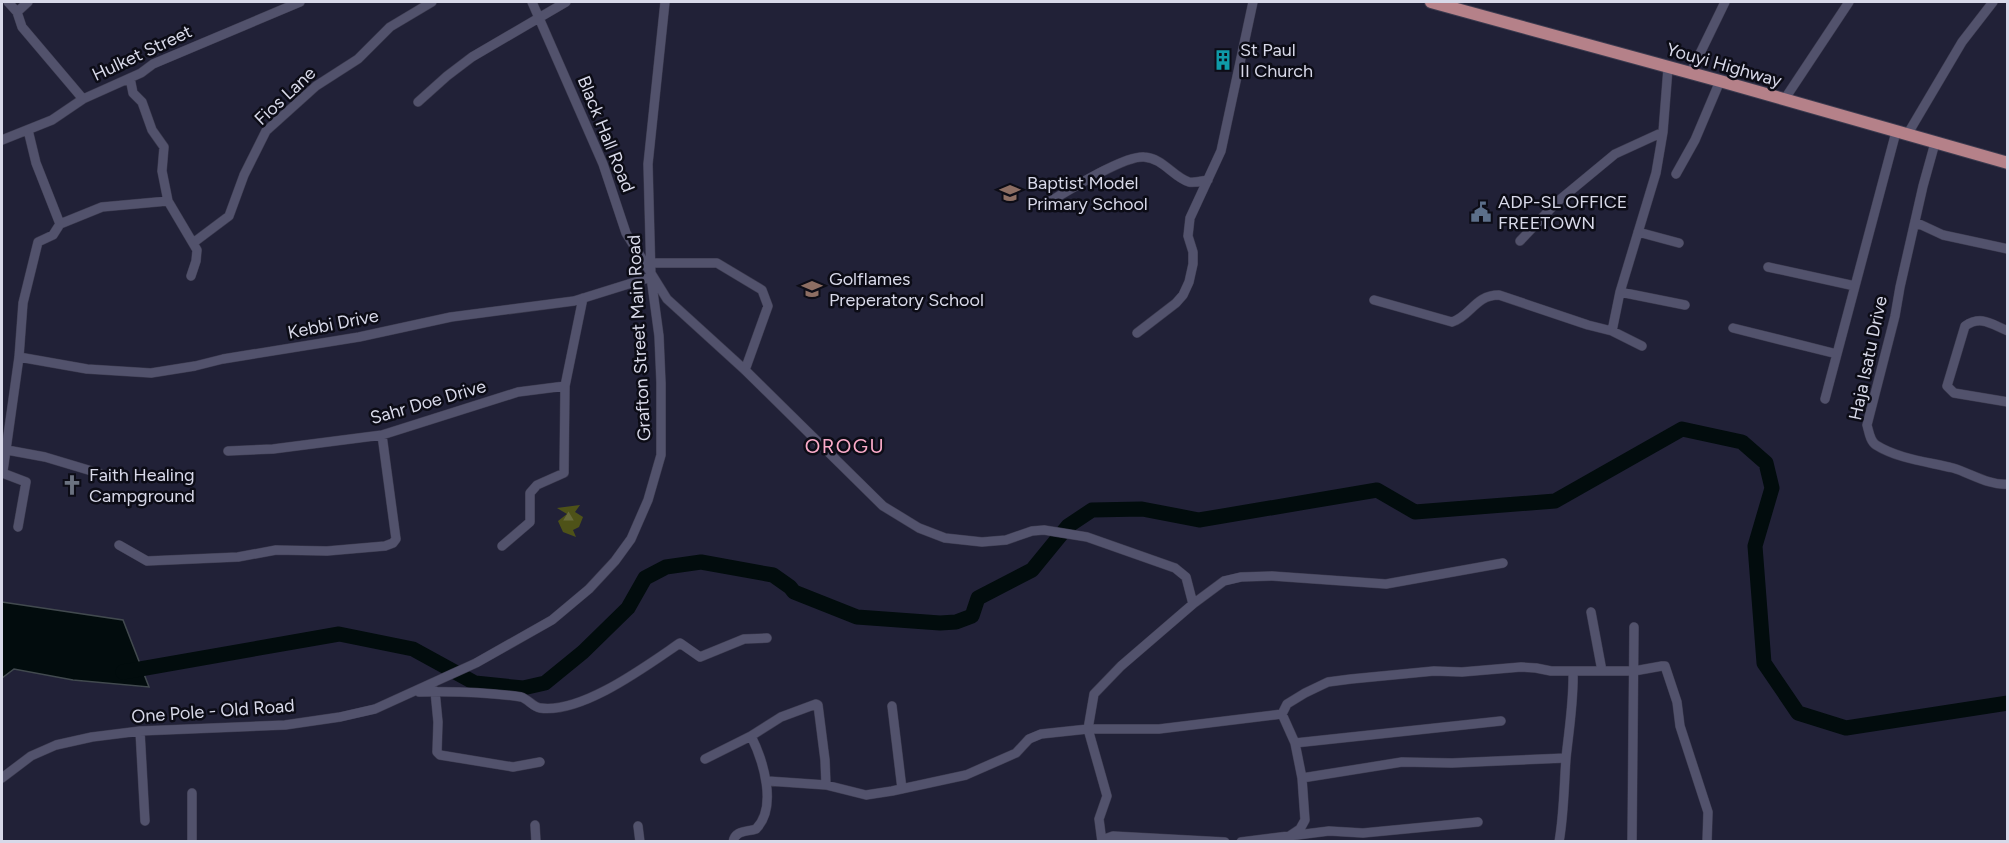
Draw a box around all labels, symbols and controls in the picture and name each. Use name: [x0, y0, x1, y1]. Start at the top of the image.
street label: Hulket Street: [89, 20, 196, 86]
street label: Youyi Highway: [1664, 38, 1785, 92]
place label: St Paul II Church: [1240, 39, 1313, 82]
building icon: St Paul II Church: [1211, 48, 1235, 72]
street label: Fios Lane: [250, 62, 320, 130]
street label: Black Hall Road: [573, 73, 639, 195]
place label: Baptist Model Primary School: [1027, 172, 1148, 215]
school or university icon: Baptist Model Primary School: [998, 181, 1022, 205]
place label: ADP-SL OFFICE FREETOWN: [1498, 191, 1627, 234]
public building icon: ADP-SL OFFICE FREETOWN: [1469, 200, 1493, 224]
street label: Grafton Street Main Road: [623, 234, 655, 442]
place label: Golflames Preperatory School: [829, 268, 984, 311]
school or university icon: Golflames Preperatory School: [800, 277, 824, 301]
street label: Haja Isatu Drive: [1844, 294, 1892, 422]
street label: Kebbi Drive: [286, 304, 380, 344]
street label: Sahr Doe Drive: [368, 375, 489, 429]
district label: OROGU: [805, 434, 885, 458]
place label: Faith Healing Campground: [89, 464, 195, 507]
church icon: Faith Healing Campground: [60, 473, 84, 497]
street label: One Pole - Old Road: [131, 694, 295, 728]

